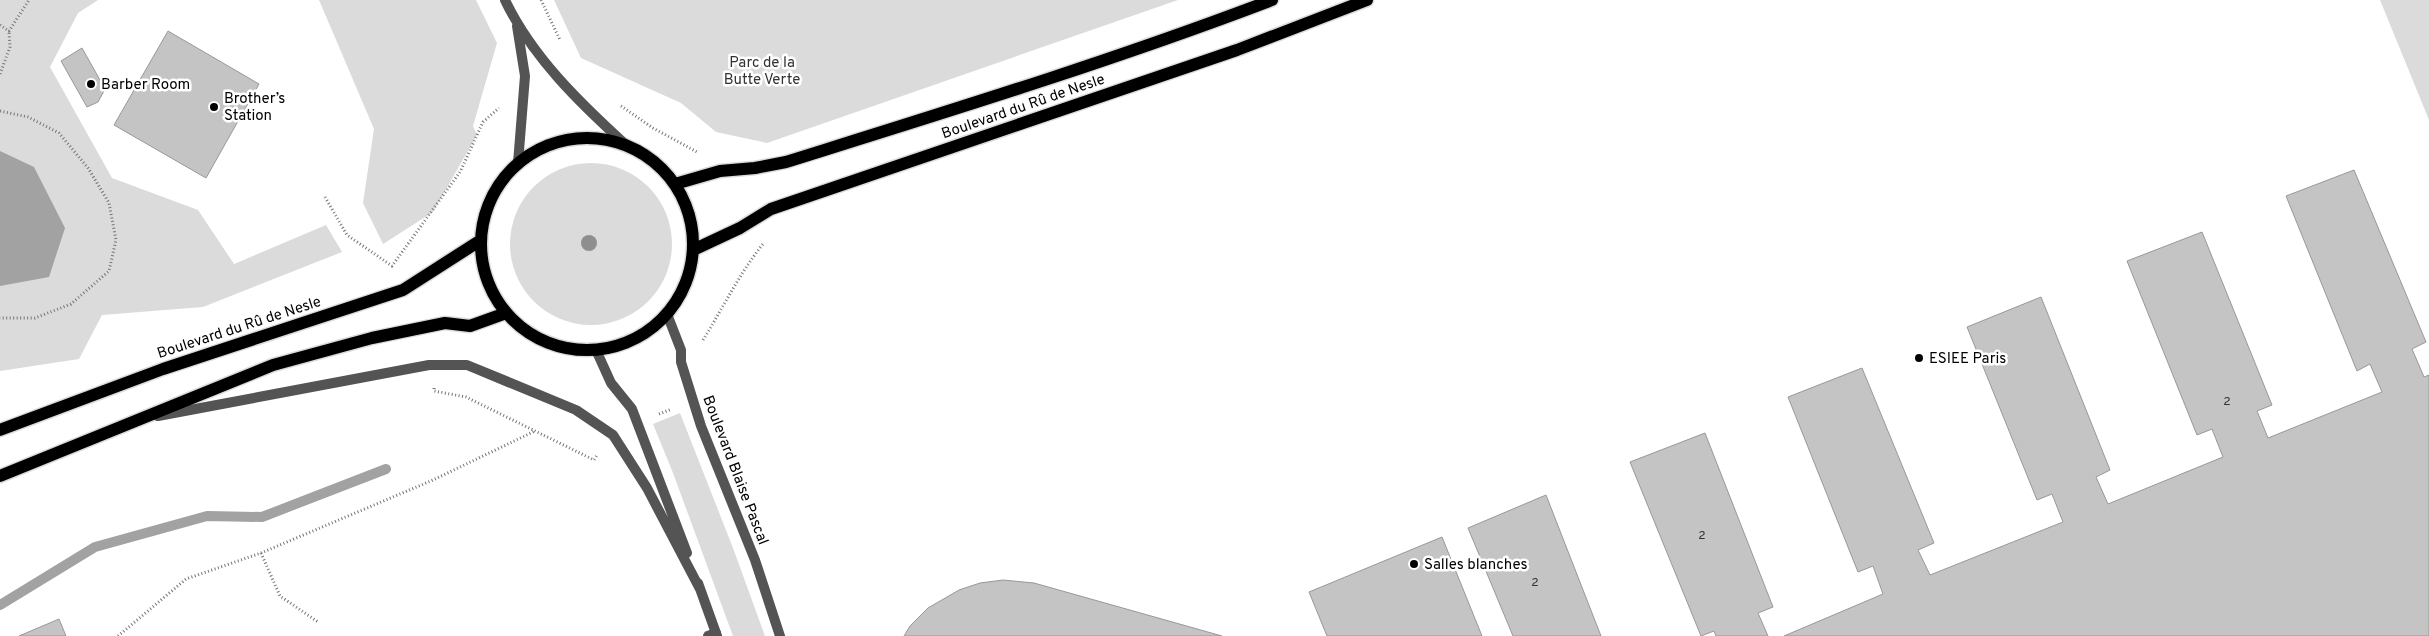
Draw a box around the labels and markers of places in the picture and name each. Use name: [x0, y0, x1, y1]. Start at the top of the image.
place label: Barber Room: [101, 76, 190, 95]
marker: Barber Room: [85, 78, 97, 90]
place label: Brother’s Station: [224, 90, 285, 126]
marker: Brother’s Station: [208, 101, 220, 113]
place label: ESIEE Paris: [1929, 350, 2006, 369]
marker: ESIEE Paris: [1913, 352, 1925, 364]
place label: Salles blanches: [1424, 556, 1527, 575]
marker: Salles blanches: [1408, 558, 1420, 570]

